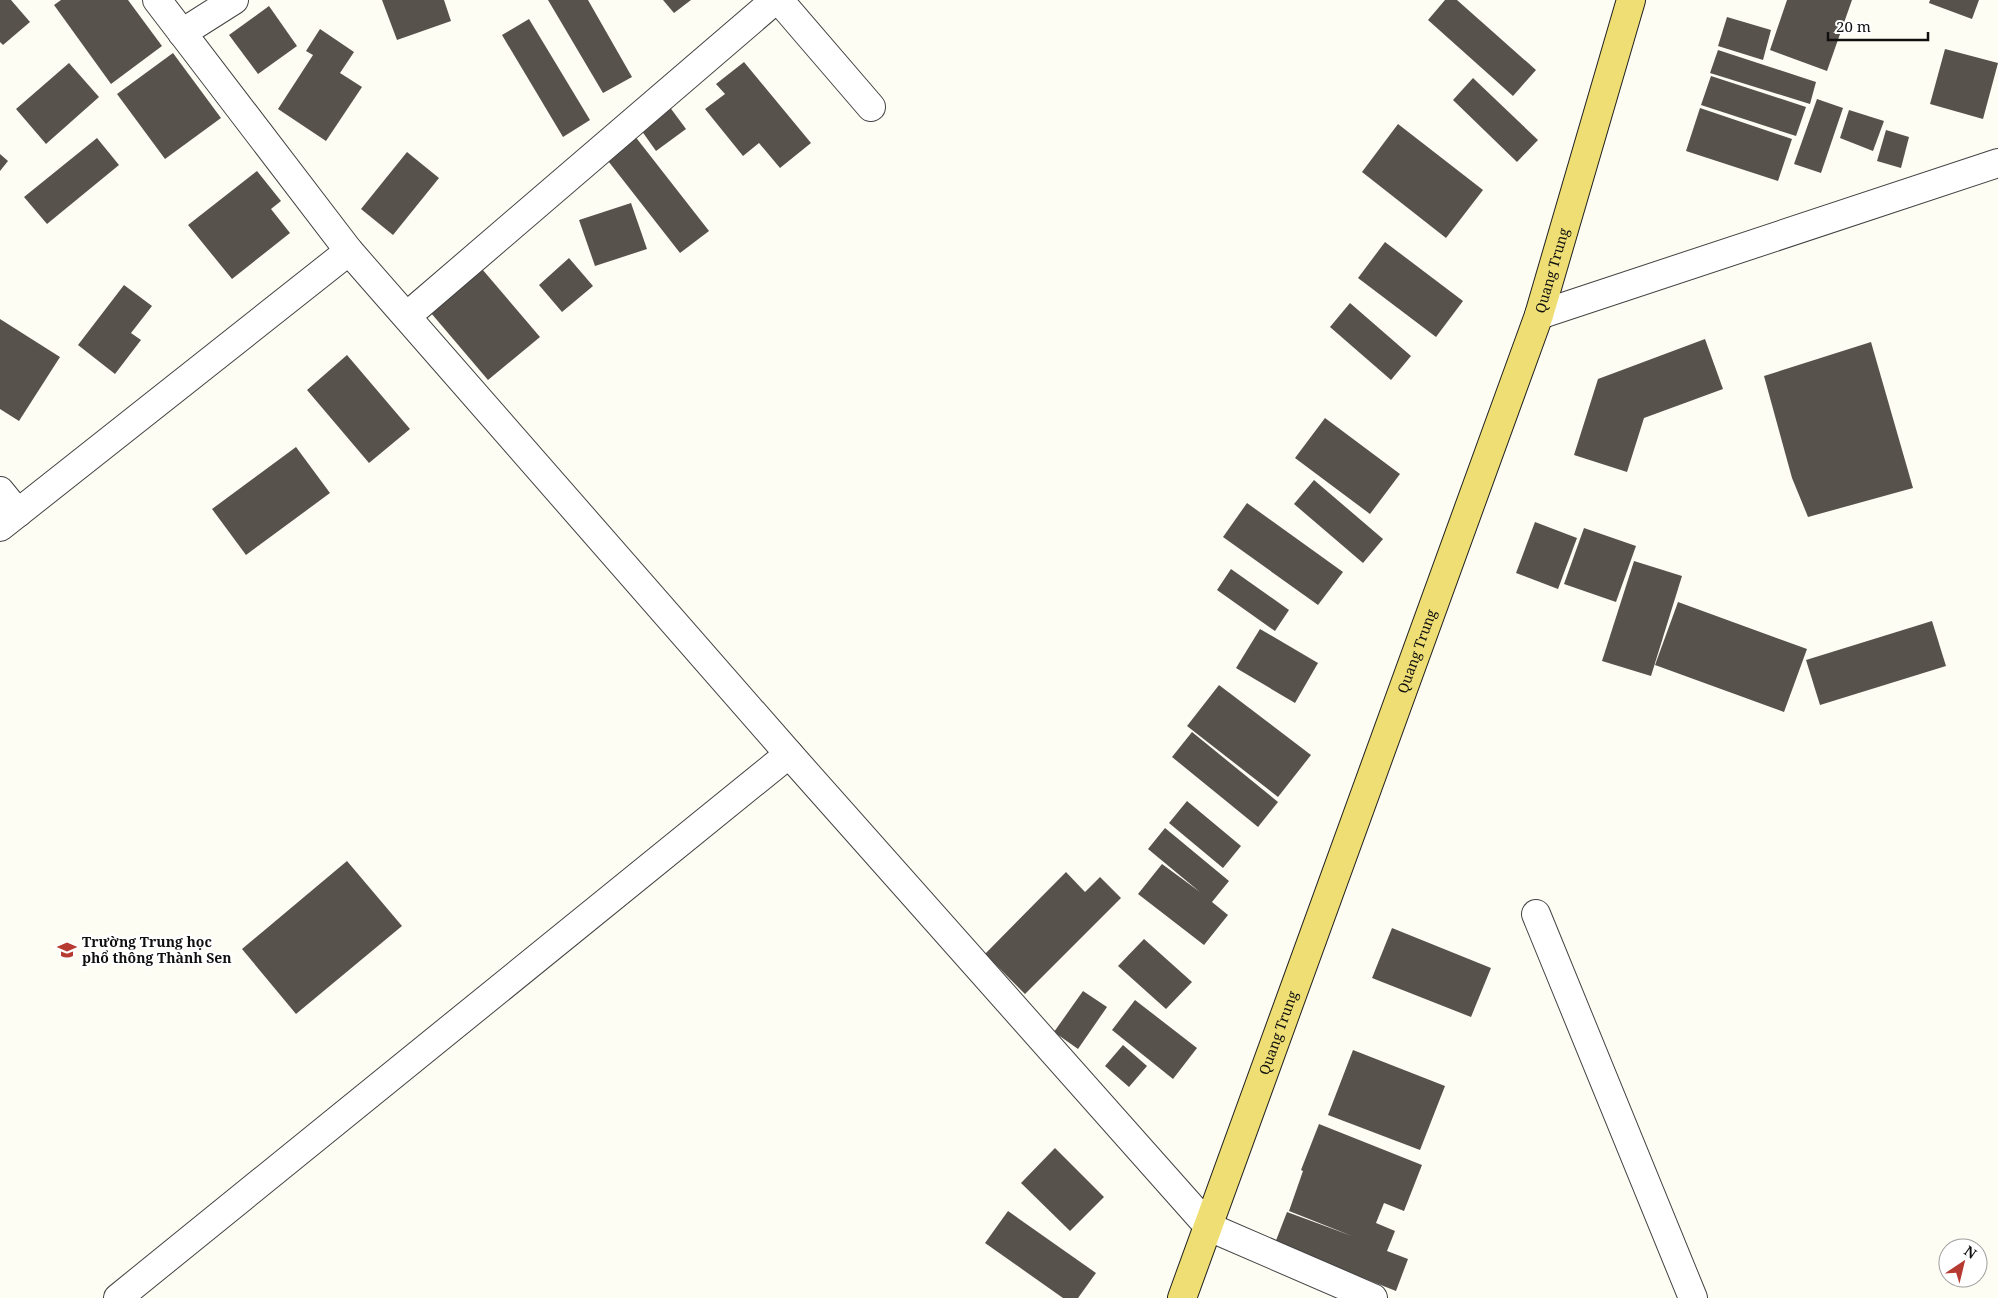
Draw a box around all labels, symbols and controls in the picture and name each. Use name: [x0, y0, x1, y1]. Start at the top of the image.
scale bar: [1828, 10, 1928, 42]
text: 20 m: [1836, 16, 1871, 36]
street label: Quang Trung: [1530, 225, 1573, 315]
street label: Quang Trung: [1392, 606, 1440, 696]
place label: Trường Trung học phổ thông Thành Sen: [82, 932, 232, 967]
school or university icon: Trường Trung học phổ thông Thành Sen: [56, 939, 78, 961]
street label: Quang Trung: [1254, 988, 1302, 1077]
north arrow: [1938, 1238, 1988, 1288]
text: N: [1961, 1241, 1981, 1263]

